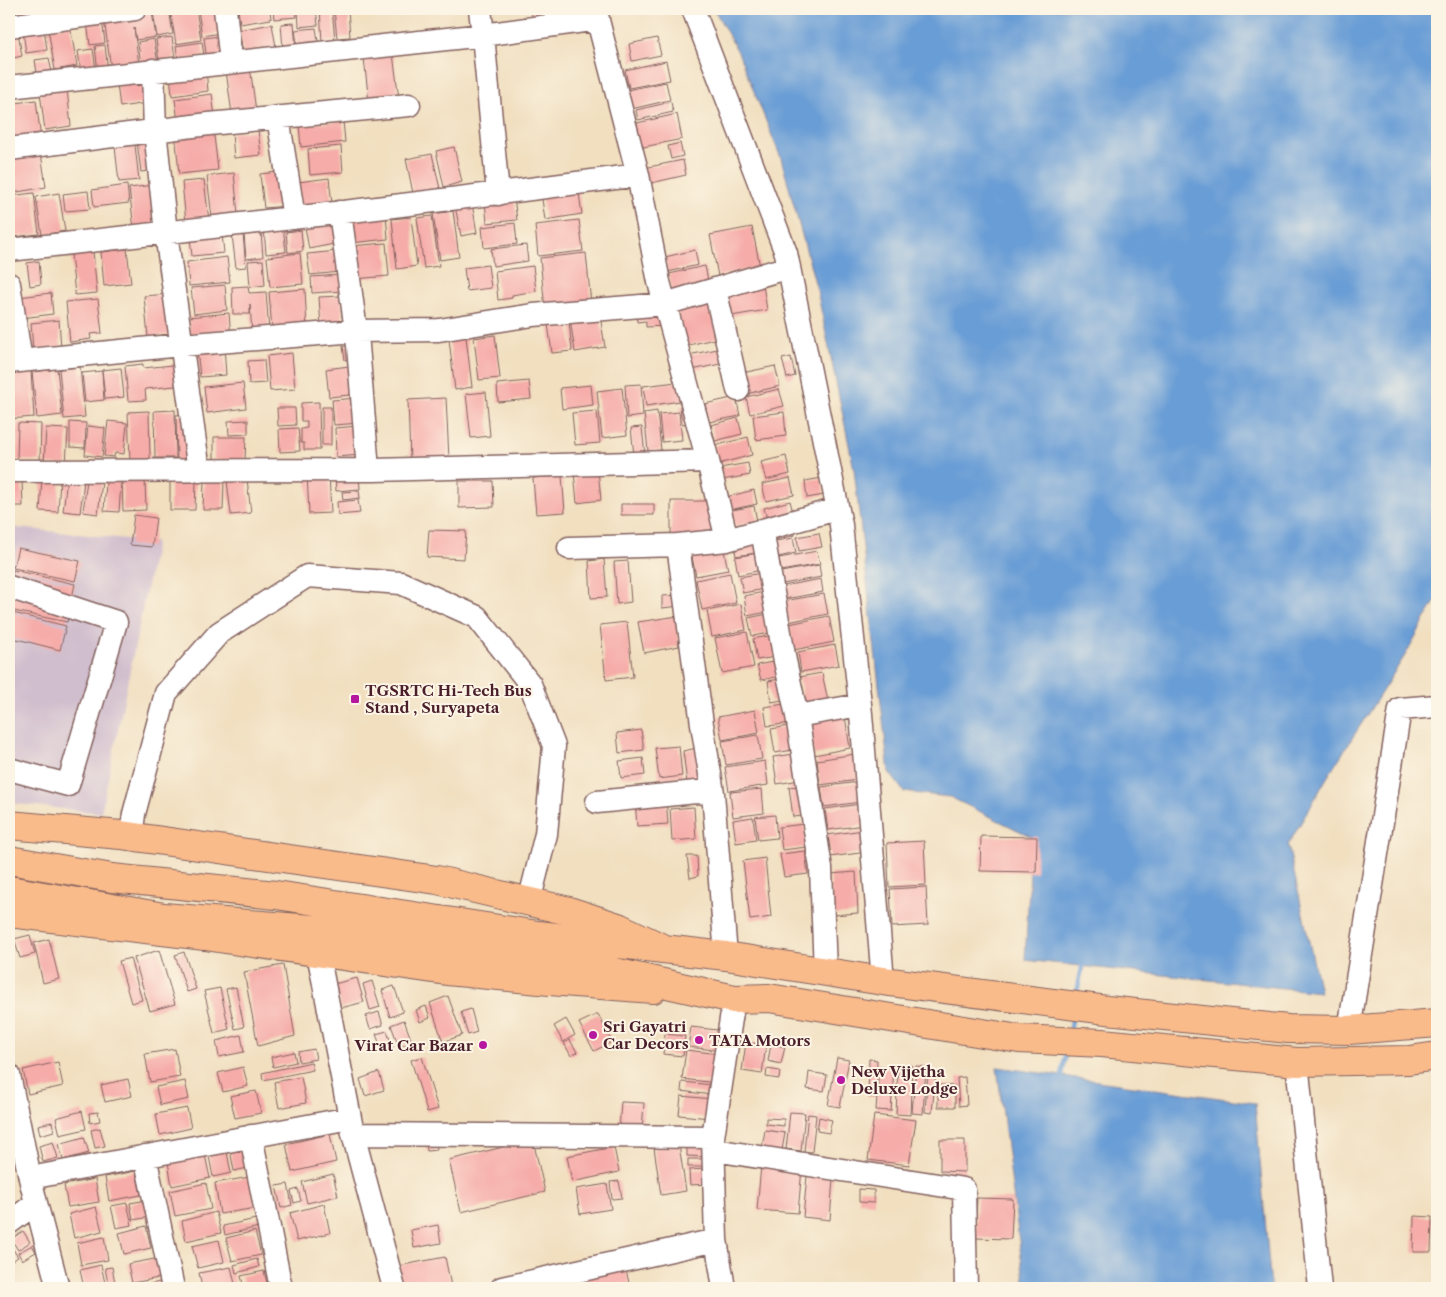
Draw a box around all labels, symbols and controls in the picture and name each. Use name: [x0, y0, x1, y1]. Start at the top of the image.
place label: TGSRTC Hi-Tech Bus Stand , Suryapeta: [365, 681, 532, 717]
marker: TGSRTC Hi-Tech Bus Stand , Suryapeta: [349, 693, 361, 705]
place label: Sri Gayatri Car Decors: [603, 1017, 689, 1053]
marker: Sri Gayatri Car Decors: [587, 1029, 599, 1041]
place label: TATA Motors: [709, 1031, 811, 1050]
marker: TATA Motors: [693, 1034, 705, 1046]
place label: Virat Car Bazar: [354, 1036, 474, 1055]
marker: Virat Car Bazar: [477, 1039, 489, 1051]
place label: New Vijetha Deluxe Lodge: [851, 1062, 958, 1098]
marker: New Vijetha Deluxe Lodge: [835, 1074, 847, 1086]

